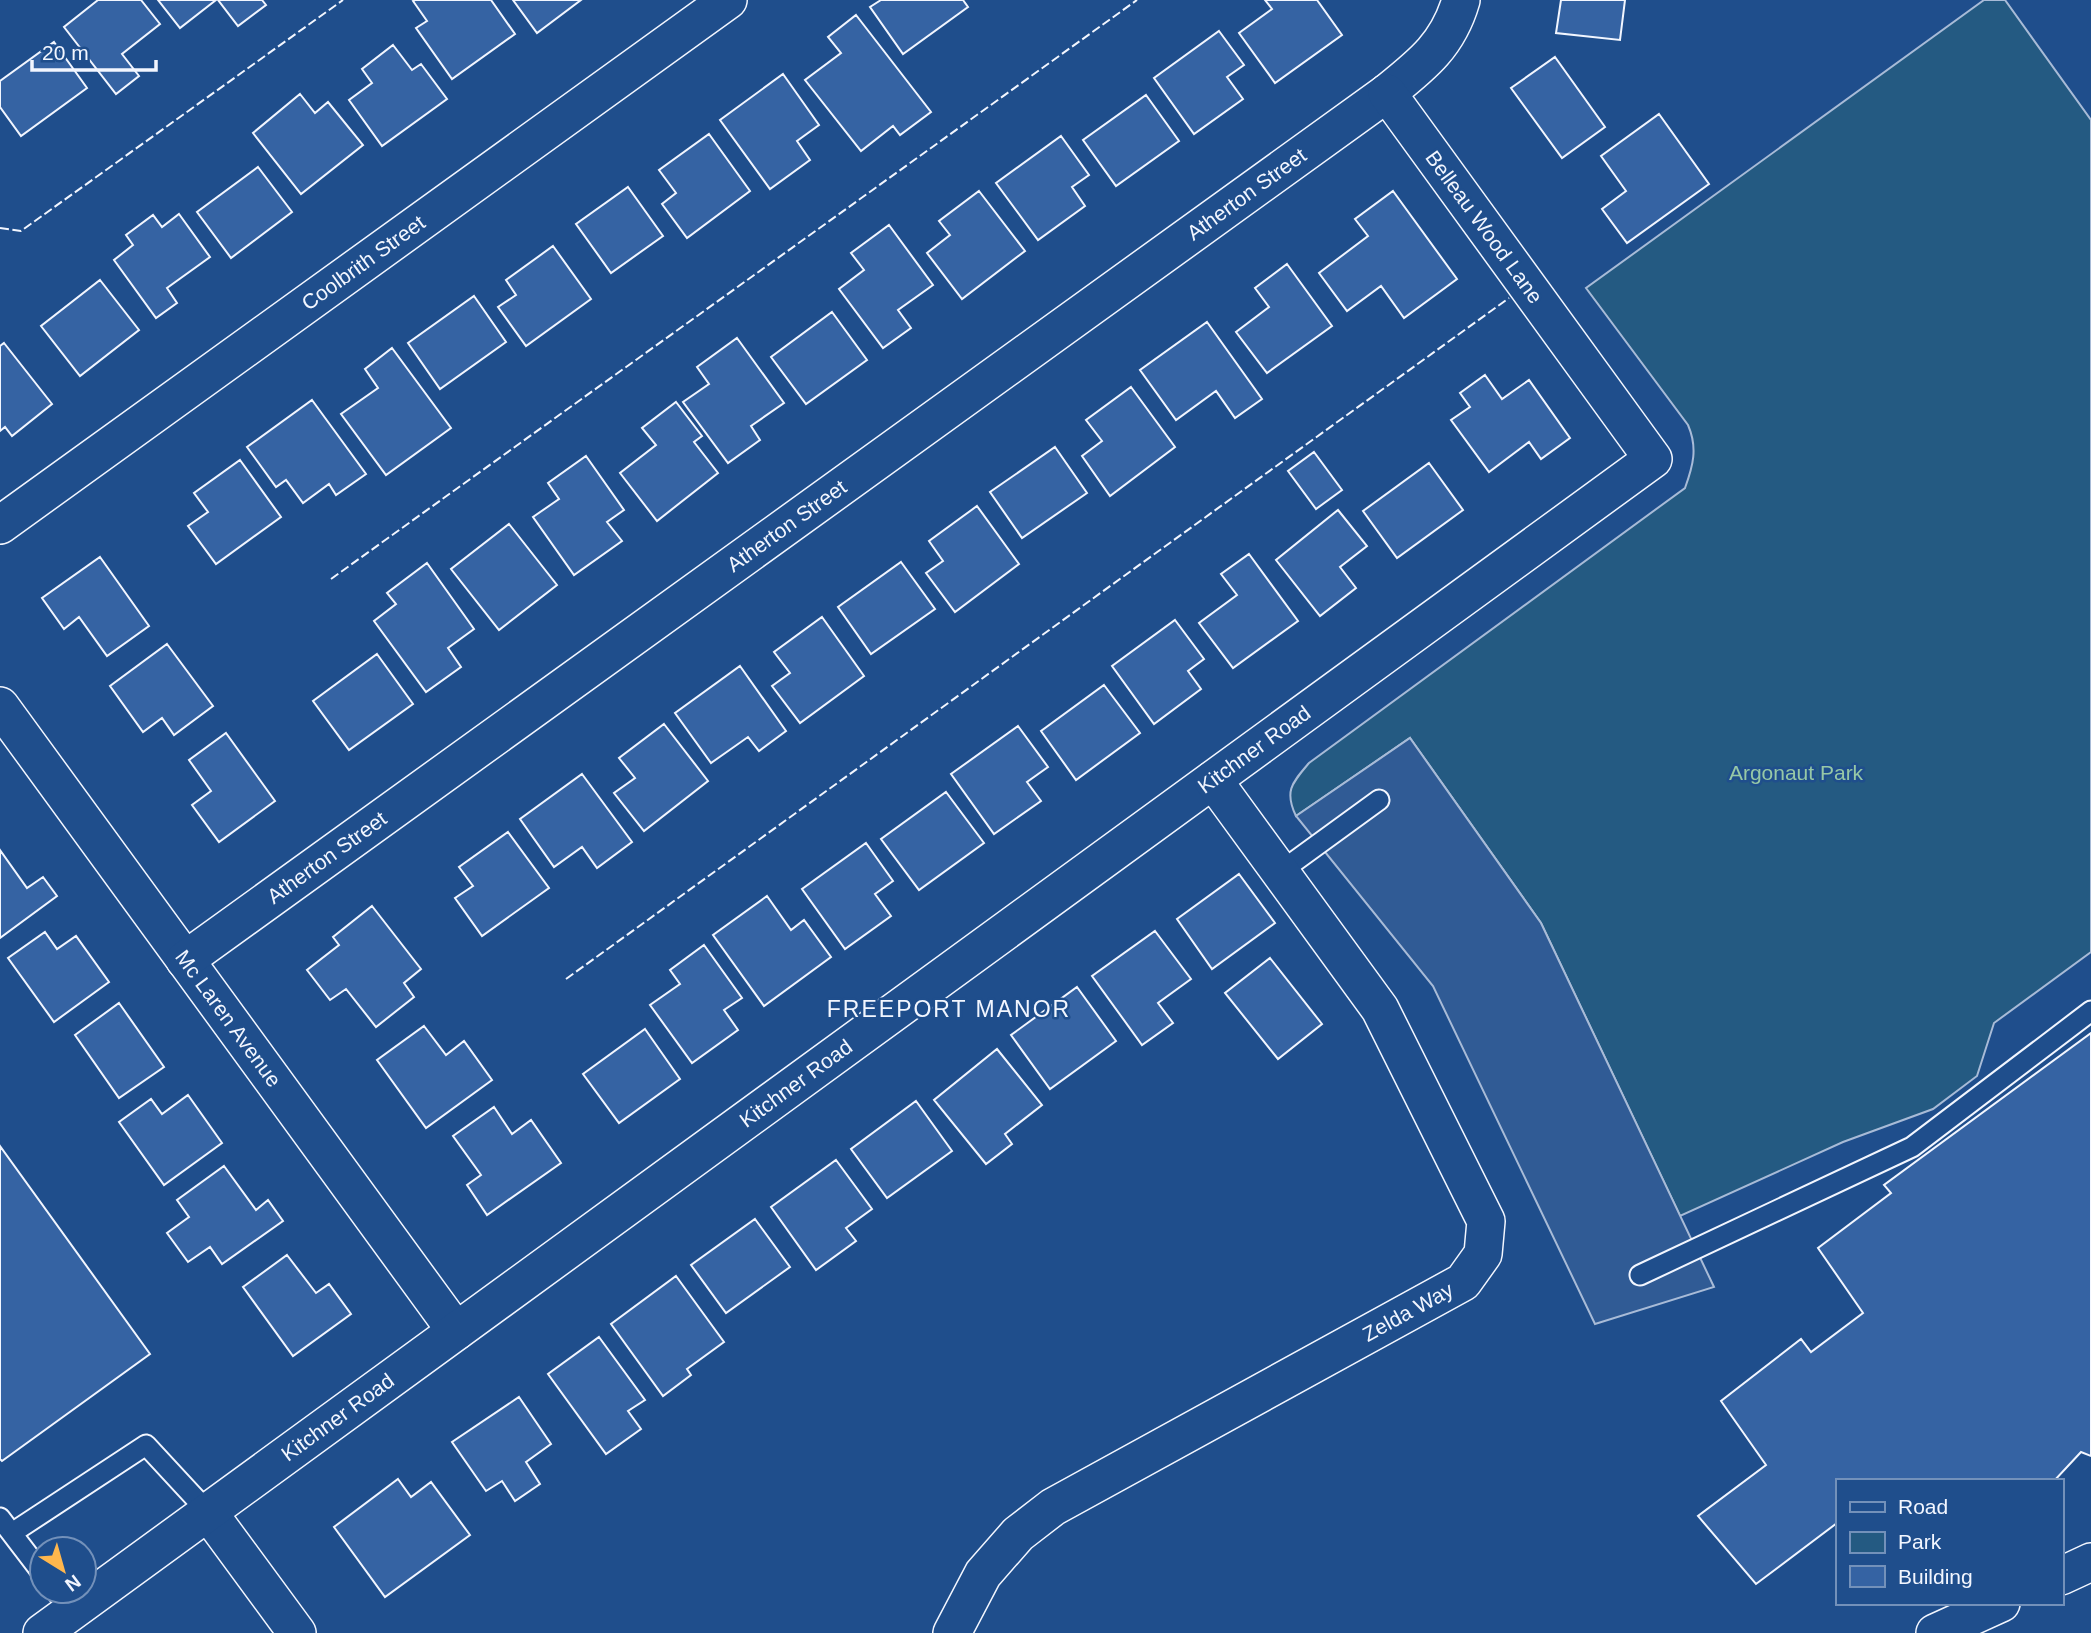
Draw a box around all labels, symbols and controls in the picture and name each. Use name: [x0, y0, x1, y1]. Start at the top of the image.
scale bar: [32, 28, 156, 72]
text: 20 m: [42, 41, 89, 64]
street label: Atherton Street: [1182, 143, 1311, 245]
street label: Belleau Wood Lane: [1421, 146, 1547, 307]
street label: Coolbrith Street: [297, 210, 429, 315]
street label: Atherton Street: [722, 475, 851, 576]
street label: Kitchner Road: [1193, 701, 1315, 798]
park label: Argonaut Park: [1729, 761, 1864, 784]
street label: Atherton Street: [263, 806, 391, 908]
street label: Mc Laren Avenue: [171, 946, 286, 1091]
district label: FREEPORT MANOR: [827, 996, 1071, 1022]
street label: Kitchner Road: [735, 1035, 856, 1132]
street label: Zelda Way: [1359, 1277, 1457, 1346]
street label: Kitchner Road: [277, 1369, 398, 1466]
legend: [1836, 1479, 2063, 1605]
text: Road: [1898, 1495, 1948, 1518]
text: Park: [1898, 1530, 1942, 1553]
north arrow: [28, 1535, 98, 1605]
text: Building: [1898, 1565, 1973, 1588]
text: N: [61, 1571, 85, 1596]

